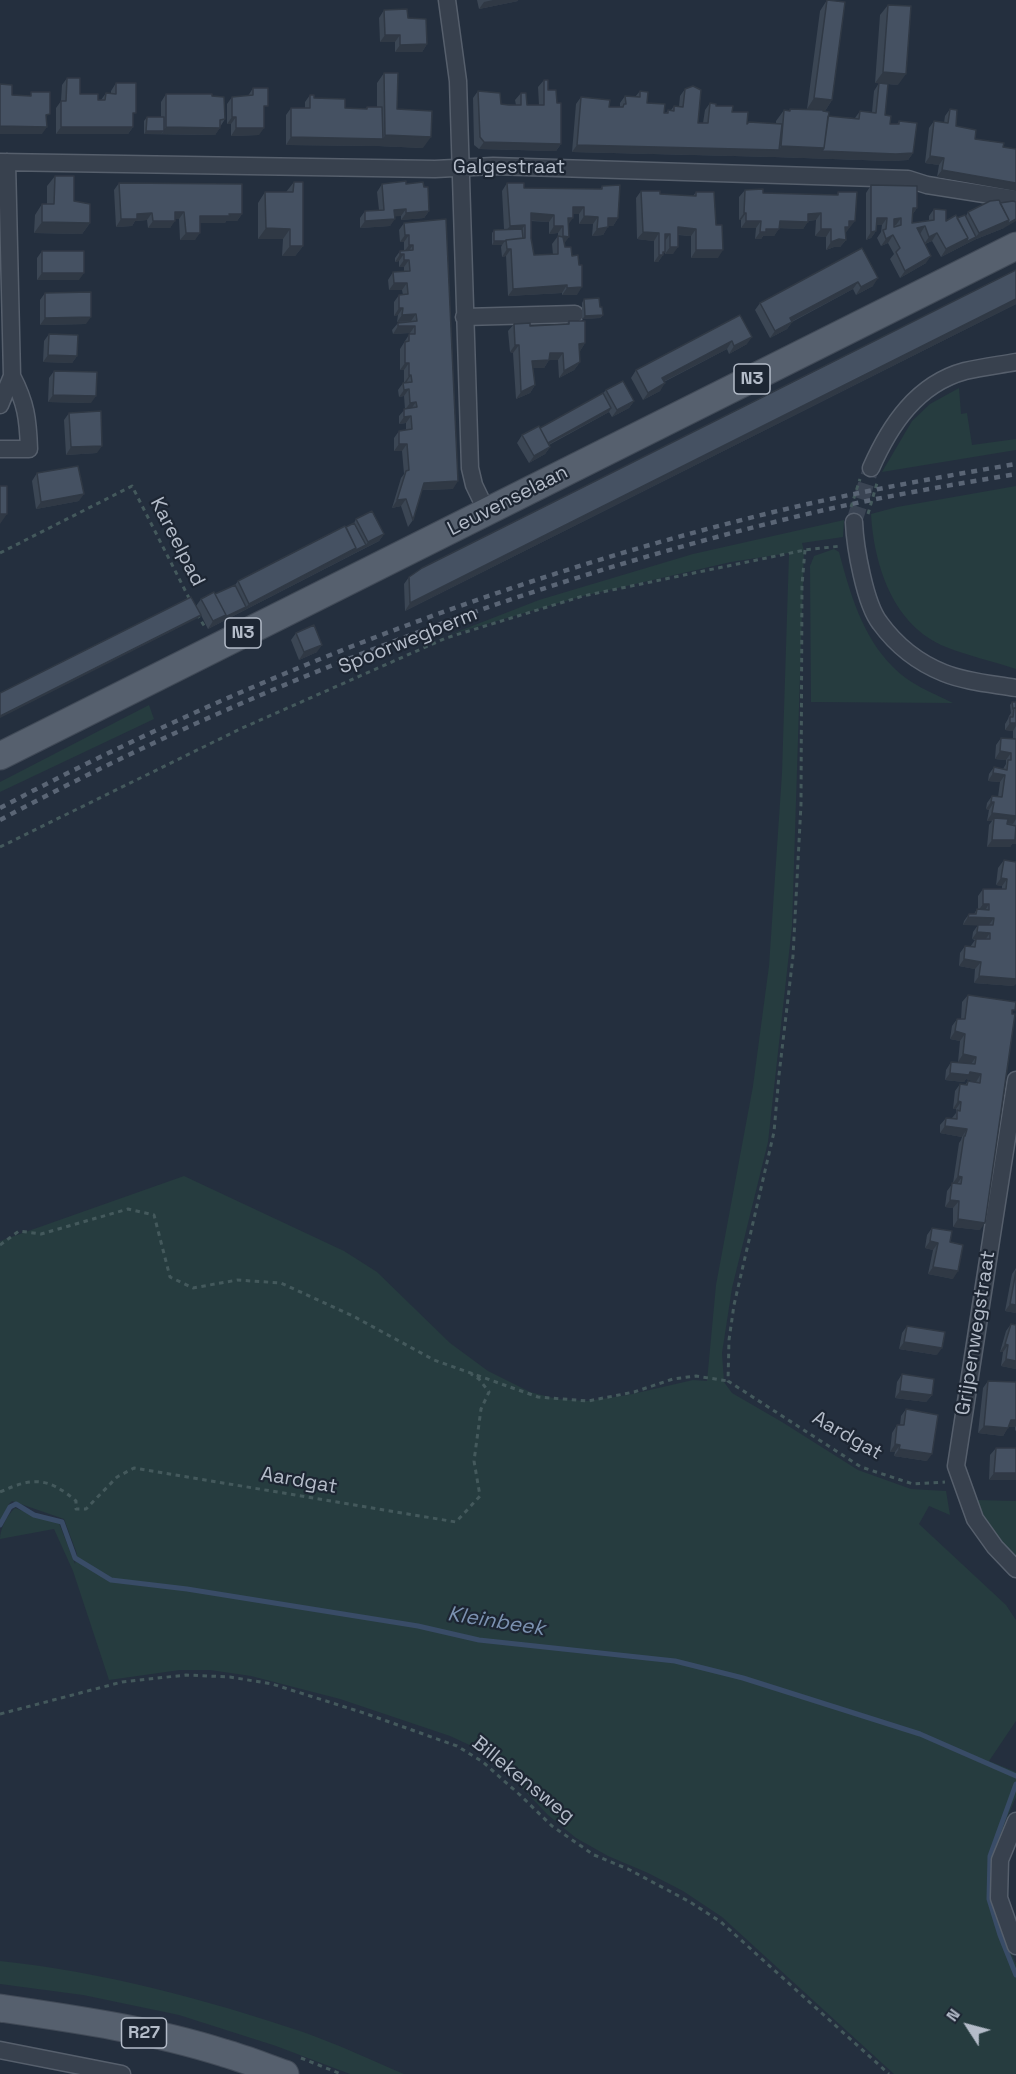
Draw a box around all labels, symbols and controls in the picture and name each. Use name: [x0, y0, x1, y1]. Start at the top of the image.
street label: Galgestraat: [453, 156, 565, 180]
road number: N3: [734, 364, 770, 394]
street label: Leuvenselaan: [444, 460, 572, 542]
street label: Kareelpad: [144, 494, 210, 590]
street label: Spoorwegberm: [335, 602, 481, 680]
road number: N3: [225, 618, 261, 648]
street label: Grijpenwegstraat: [951, 1249, 1001, 1417]
street label: Aardgat: [808, 1406, 886, 1466]
street label: Aardgat: [259, 1462, 339, 1500]
water label: Kleinbeek: [446, 1602, 546, 1642]
street label: Billekensweg: [467, 1731, 579, 1829]
north arrow: [938, 1996, 998, 2056]
text: N: [941, 2005, 965, 2026]
road number: R27: [122, 2018, 166, 2048]

